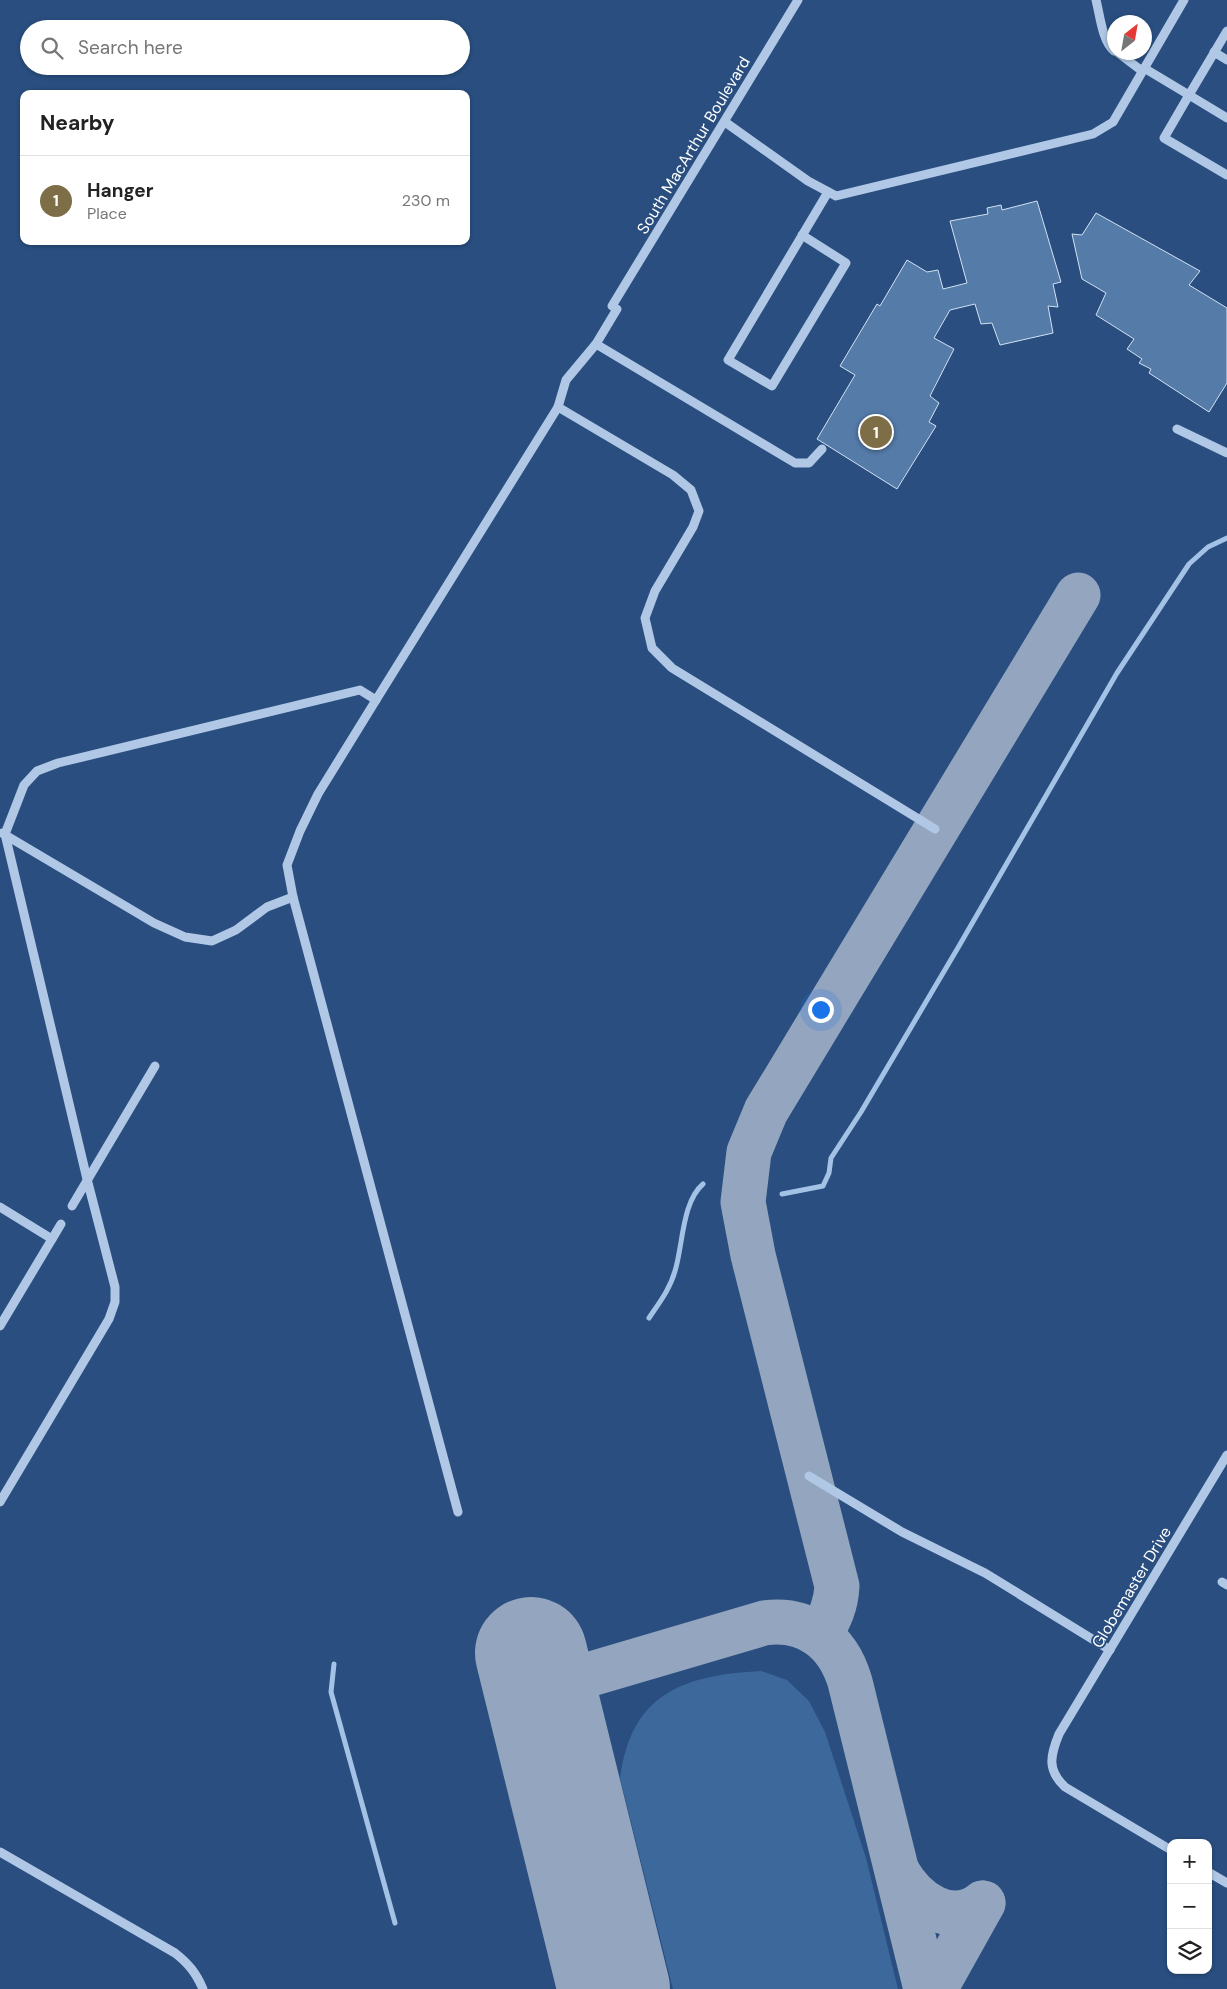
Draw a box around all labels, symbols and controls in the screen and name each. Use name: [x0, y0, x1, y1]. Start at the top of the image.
north arrow: [1107, 15, 1152, 60]
search box: [20, 20, 470, 75]
icon: search: [38, 34, 66, 62]
text: Search here: [78, 35, 183, 60]
street label: South MacArthur Boulevard: [632, 53, 755, 238]
text: Nearby: [40, 109, 114, 137]
text: Hanger: [87, 178, 154, 203]
text: 1: [53, 190, 59, 211]
text: 230 m: [402, 190, 450, 211]
text: Place: [87, 203, 127, 224]
pin: 1: [860, 413, 892, 451]
your location: [808, 997, 834, 1023]
street label: Globemaster Drive: [1087, 1523, 1176, 1652]
map controls: [1167, 1839, 1212, 1974]
button: +: [1167, 1839, 1212, 1884]
button: −: [1167, 1884, 1212, 1929]
button: layers: [1167, 1929, 1212, 1974]

